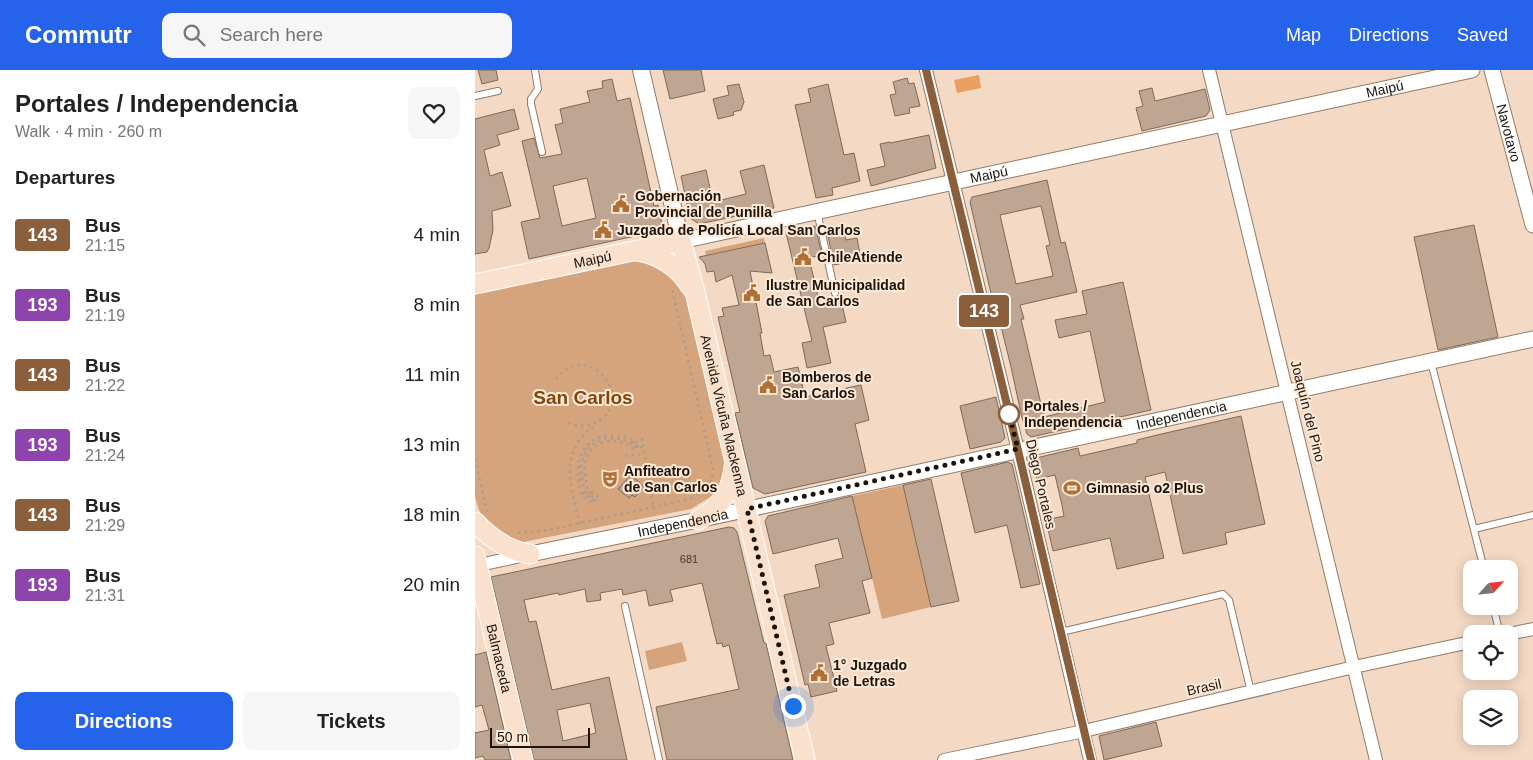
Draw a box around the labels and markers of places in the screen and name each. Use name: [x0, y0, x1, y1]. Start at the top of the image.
place label: Gobernación Provincial de Punilla: [635, 188, 772, 220]
public building icon: Gobernación Provincial de Punilla: [611, 194, 631, 214]
public building icon: Juzgado de Policía Local San Carlos: [593, 220, 613, 240]
place label: Juzgado de Policía Local San Carlos: [617, 222, 861, 238]
public building icon: ChileAtiende: [793, 247, 813, 267]
place label: ChileAtiende: [817, 249, 903, 265]
place label: Ilustre Municipalidad de San Carlos: [766, 277, 905, 309]
public building icon: Ilustre Municipalidad de San Carlos: [742, 283, 762, 303]
place label: Bomberos de San Carlos: [782, 369, 872, 401]
public building icon: Bomberos de San Carlos: [758, 375, 778, 395]
place label: Portales / Independencia: [1024, 398, 1122, 430]
marker: Portales / Independencia: [998, 403, 1020, 425]
place label: Anfiteatro de San Carlos: [624, 463, 718, 495]
theatre icon: Anfiteatro de San Carlos: [600, 469, 620, 489]
sports icon: Gimnasio o2 Plus: [1062, 478, 1082, 498]
place label: Gimnasio o2 Plus: [1086, 480, 1204, 496]
place label: 1° Juzgado de Letras: [833, 657, 907, 689]
public building icon: 1° Juzgado de Letras: [809, 663, 829, 683]

